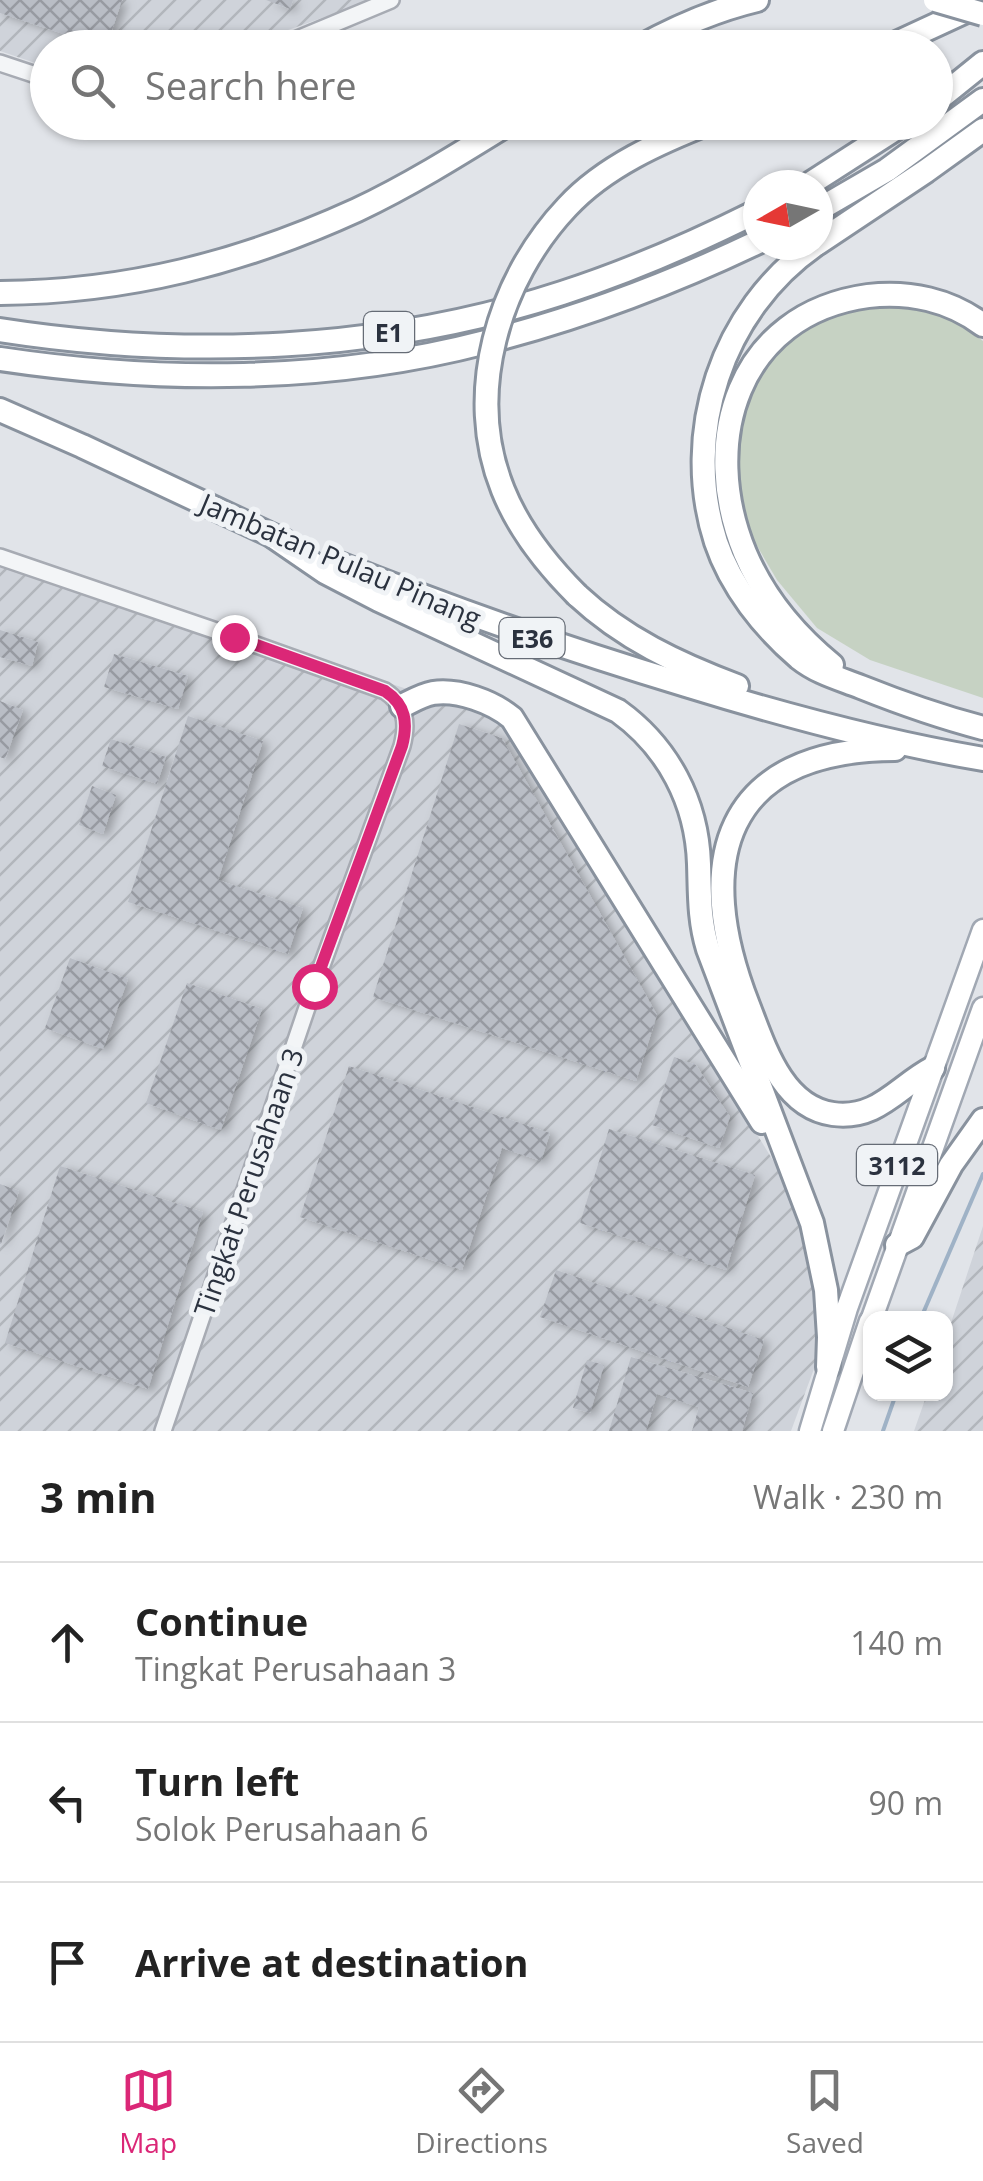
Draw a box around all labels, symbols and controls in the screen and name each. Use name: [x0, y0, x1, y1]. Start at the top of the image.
search box: [30, 30, 953, 140]
icon: search: [65, 58, 120, 113]
text: Search here: [145, 59, 357, 111]
north arrow: [743, 170, 833, 260]
road number: E1: [364, 312, 414, 352]
street label: Jambatan Pulau Pinang: [192, 482, 487, 636]
route end: [212, 615, 258, 661]
road number: E36: [500, 618, 564, 658]
route start: [292, 964, 338, 1010]
street label: Tingkat Perusahaan 3: [184, 1043, 312, 1321]
road number: 3112: [857, 1145, 937, 1185]
map controls: [863, 1311, 953, 1401]
button: layers: [863, 1311, 953, 1401]
text: 3 min: [40, 1468, 157, 1525]
text: Walk · 230 m: [753, 1475, 943, 1518]
text: Continue: [135, 1595, 308, 1647]
icon: ahead: [40, 1615, 95, 1670]
text: 140 m: [850, 1621, 943, 1664]
text: Tingkat Perusahaan 3: [135, 1647, 456, 1690]
text: Turn left: [135, 1755, 299, 1807]
icon: left: [40, 1775, 95, 1830]
text: 90 m: [868, 1781, 943, 1824]
text: Solok Perusahaan 6: [135, 1807, 429, 1850]
icon: arrive: [40, 1935, 95, 1990]
text: Arrive at destination: [135, 1936, 529, 1988]
tab: Map: [119, 2063, 177, 2161]
tab: Directions: [415, 2063, 548, 2161]
tab: Saved: [786, 2063, 864, 2161]

